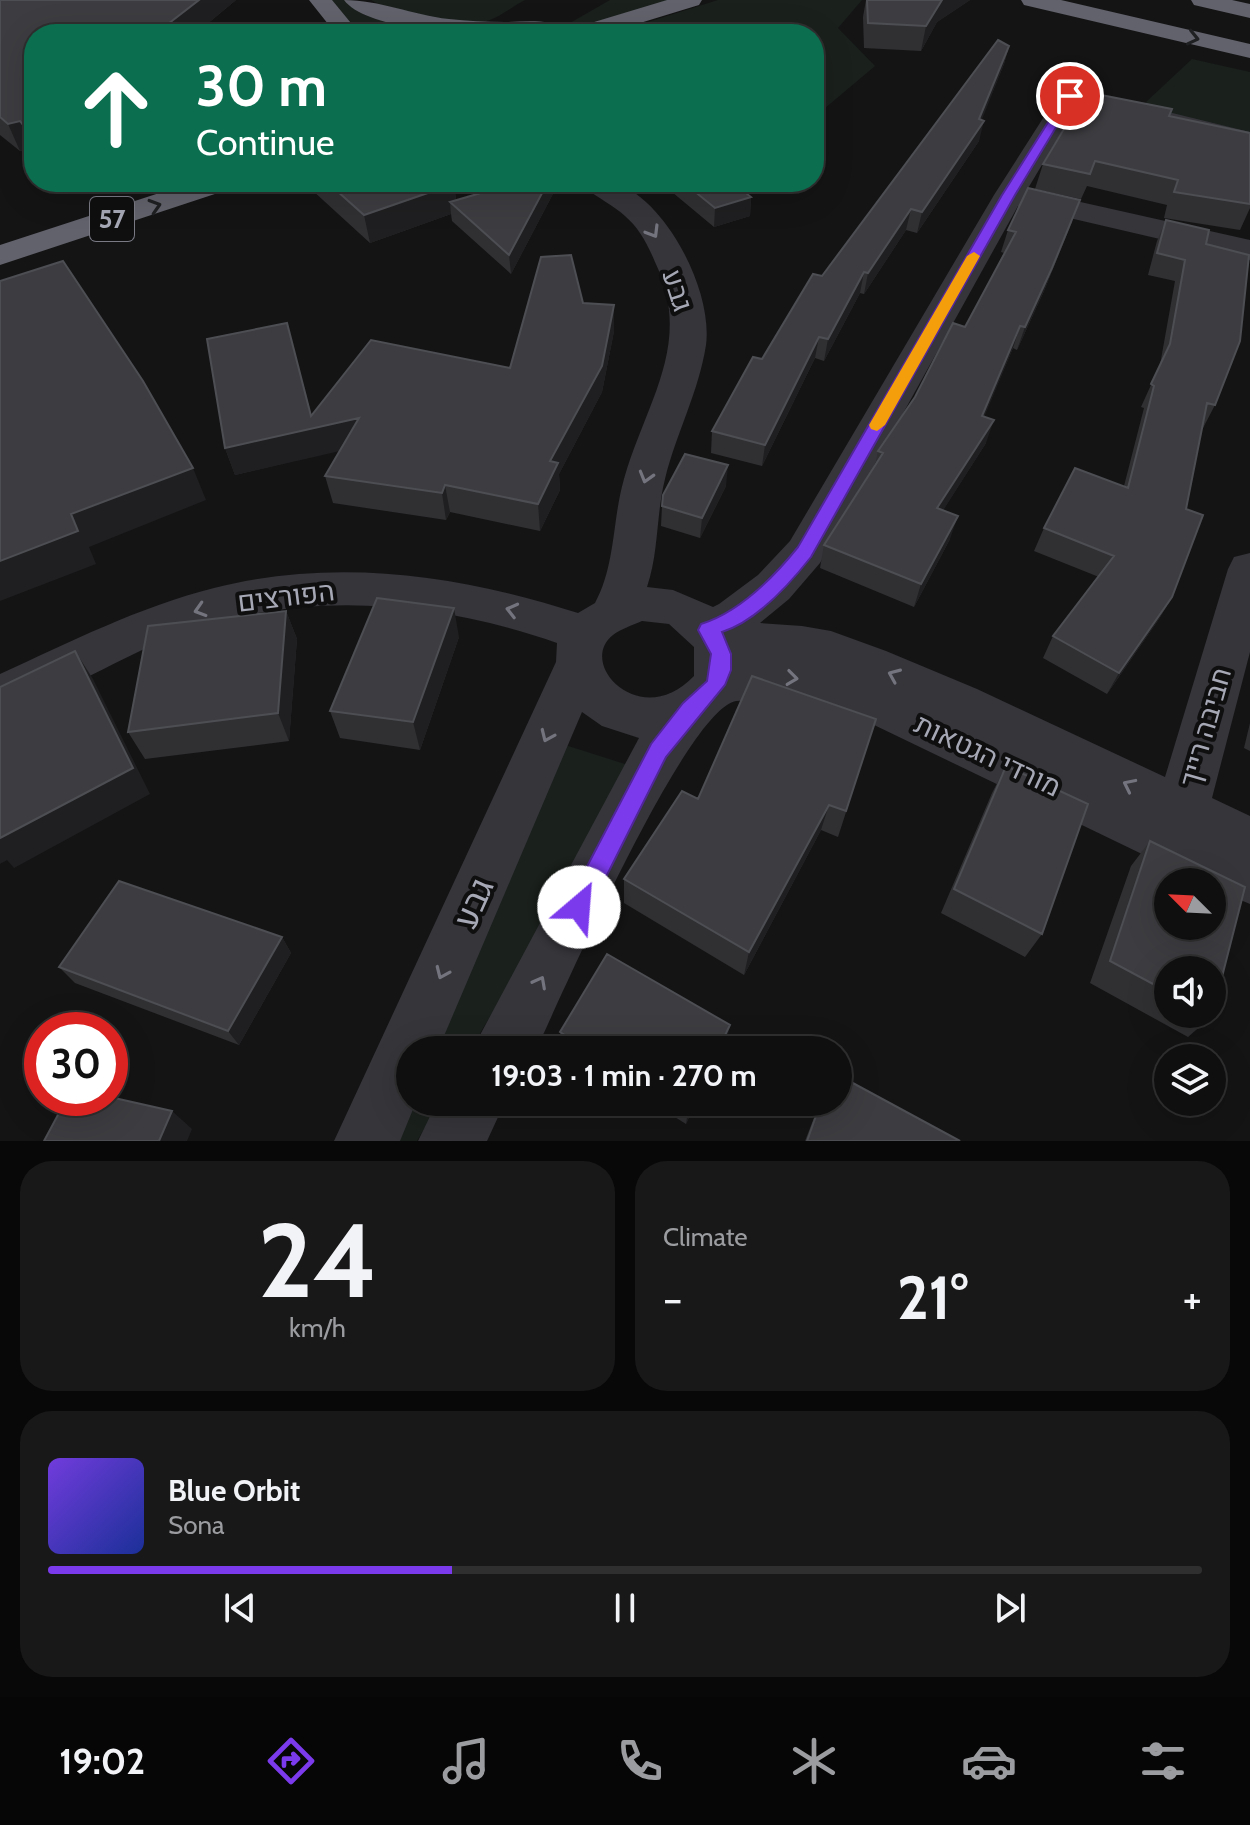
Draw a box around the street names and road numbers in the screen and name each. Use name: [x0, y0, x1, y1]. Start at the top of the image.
road number: 57: [90, 197, 134, 241]
street label: גבע: [655, 265, 701, 315]
street label: הפורצים: [236, 573, 336, 619]
street label: חביבה רייך: [1172, 664, 1238, 790]
street label: מורדי הגטאות: [910, 706, 1066, 804]
street label: גבע: [443, 871, 503, 935]

